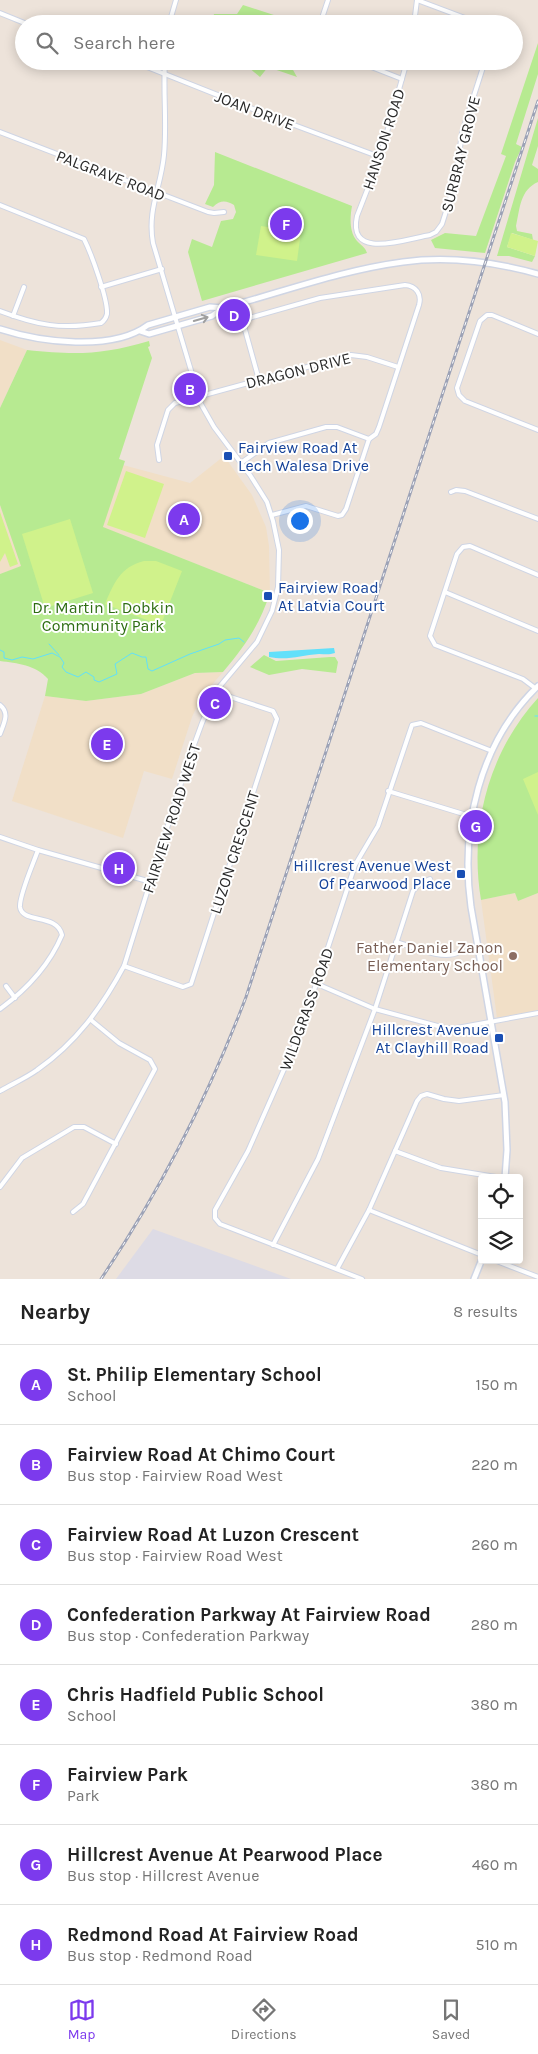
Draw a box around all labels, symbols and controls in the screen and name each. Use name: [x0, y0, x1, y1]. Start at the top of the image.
search box: [15, 15, 523, 70]
icon: search: [33, 29, 61, 57]
text: Search here: [73, 32, 175, 54]
street label: HANSON ROAD: [358, 86, 409, 192]
street label: JOAN DRIVE: [212, 87, 297, 134]
street label: SURBRAY GROVE: [437, 94, 484, 214]
street label: PALGRAVE ROAD: [54, 146, 168, 205]
pin: F: [270, 205, 302, 243]
pin: D: [218, 296, 250, 334]
one-way arrow: [193, 314, 209, 323]
street label: DRAGON DRIVE: [244, 348, 353, 393]
pin: B: [174, 370, 206, 408]
place label: Fairview Road At Lech Walesa Drive: [238, 438, 369, 475]
marker: Fairview Road At Lech Walesa Drive: [222, 450, 234, 462]
pin: A: [168, 500, 200, 538]
your location: [287, 508, 313, 534]
place label: Fairview Road At Latvia Court: [278, 578, 385, 615]
marker: Fairview Road At Latvia Court: [262, 590, 274, 602]
park label: Dr. Martin L. Dobkin Community Park: [32, 598, 174, 635]
pin: C: [199, 684, 231, 722]
pin: E: [91, 725, 123, 763]
street label: FAIRVIEW ROAD WEST: [138, 741, 205, 895]
street label: LUZON CRESCENT: [206, 788, 263, 916]
pin: G: [460, 807, 492, 845]
pin: H: [103, 849, 135, 887]
place label: Hillcrest Avenue West Of Pearwood Place: [293, 856, 451, 893]
marker: Hillcrest Avenue West Of Pearwood Place: [455, 868, 467, 880]
place label: Father Daniel Zanon Elementary School: [356, 938, 503, 975]
street label: WILDGRASS ROAD: [275, 945, 337, 1073]
marker: Father Daniel Zanon Elementary School: [507, 950, 519, 962]
place label: Hillcrest Avenue At Clayhill Road: [371, 1020, 489, 1057]
marker: Hillcrest Avenue At Clayhill Road: [493, 1032, 505, 1044]
map controls: [478, 1174, 523, 1264]
button: locate: [478, 1174, 523, 1219]
button: layers: [478, 1219, 523, 1264]
text: Nearby: [20, 1300, 90, 1324]
text: 8 results: [453, 1302, 518, 1321]
text: St. Philip Elementary School: [67, 1364, 322, 1386]
text: A: [31, 1375, 41, 1394]
text: 150 m: [475, 1375, 518, 1394]
text: School: [67, 1386, 117, 1405]
text: Fairview Road At Chimo Court: [67, 1444, 335, 1466]
text: B: [31, 1455, 41, 1474]
text: 220 m: [471, 1455, 518, 1474]
text: Bus stop · Fairview Road West: [67, 1466, 283, 1485]
text: Fairview Road At Luzon Crescent: [67, 1524, 359, 1546]
text: C: [31, 1535, 41, 1554]
text: 260 m: [471, 1535, 518, 1554]
text: Bus stop · Fairview Road West: [67, 1546, 283, 1565]
text: Confederation Parkway At Fairview Road: [67, 1604, 431, 1626]
text: D: [31, 1615, 41, 1634]
text: 280 m: [471, 1615, 518, 1634]
text: Bus stop · Confederation Parkway: [67, 1626, 309, 1645]
text: Chris Hadfield Public School: [67, 1684, 324, 1706]
text: E: [31, 1695, 41, 1714]
text: 380 m: [470, 1695, 518, 1714]
text: School: [67, 1706, 117, 1725]
text: Fairview Park: [67, 1764, 188, 1786]
text: F: [32, 1775, 40, 1794]
text: 380 m: [470, 1775, 518, 1794]
text: Park: [67, 1786, 99, 1805]
text: Hillcrest Avenue At Pearwood Place: [67, 1844, 383, 1866]
text: G: [31, 1855, 41, 1874]
text: 460 m: [472, 1855, 518, 1874]
text: Bus stop · Hillcrest Avenue: [67, 1866, 259, 1885]
text: Redmond Road At Fairview Road: [67, 1924, 359, 1946]
text: H: [30, 1935, 42, 1954]
text: 510 m: [475, 1935, 518, 1954]
text: Bus stop · Redmond Road: [67, 1946, 253, 1965]
tab: Map: [68, 1996, 96, 2043]
tab: Directions: [231, 1996, 297, 2043]
tab: Saved: [432, 1996, 470, 2043]

